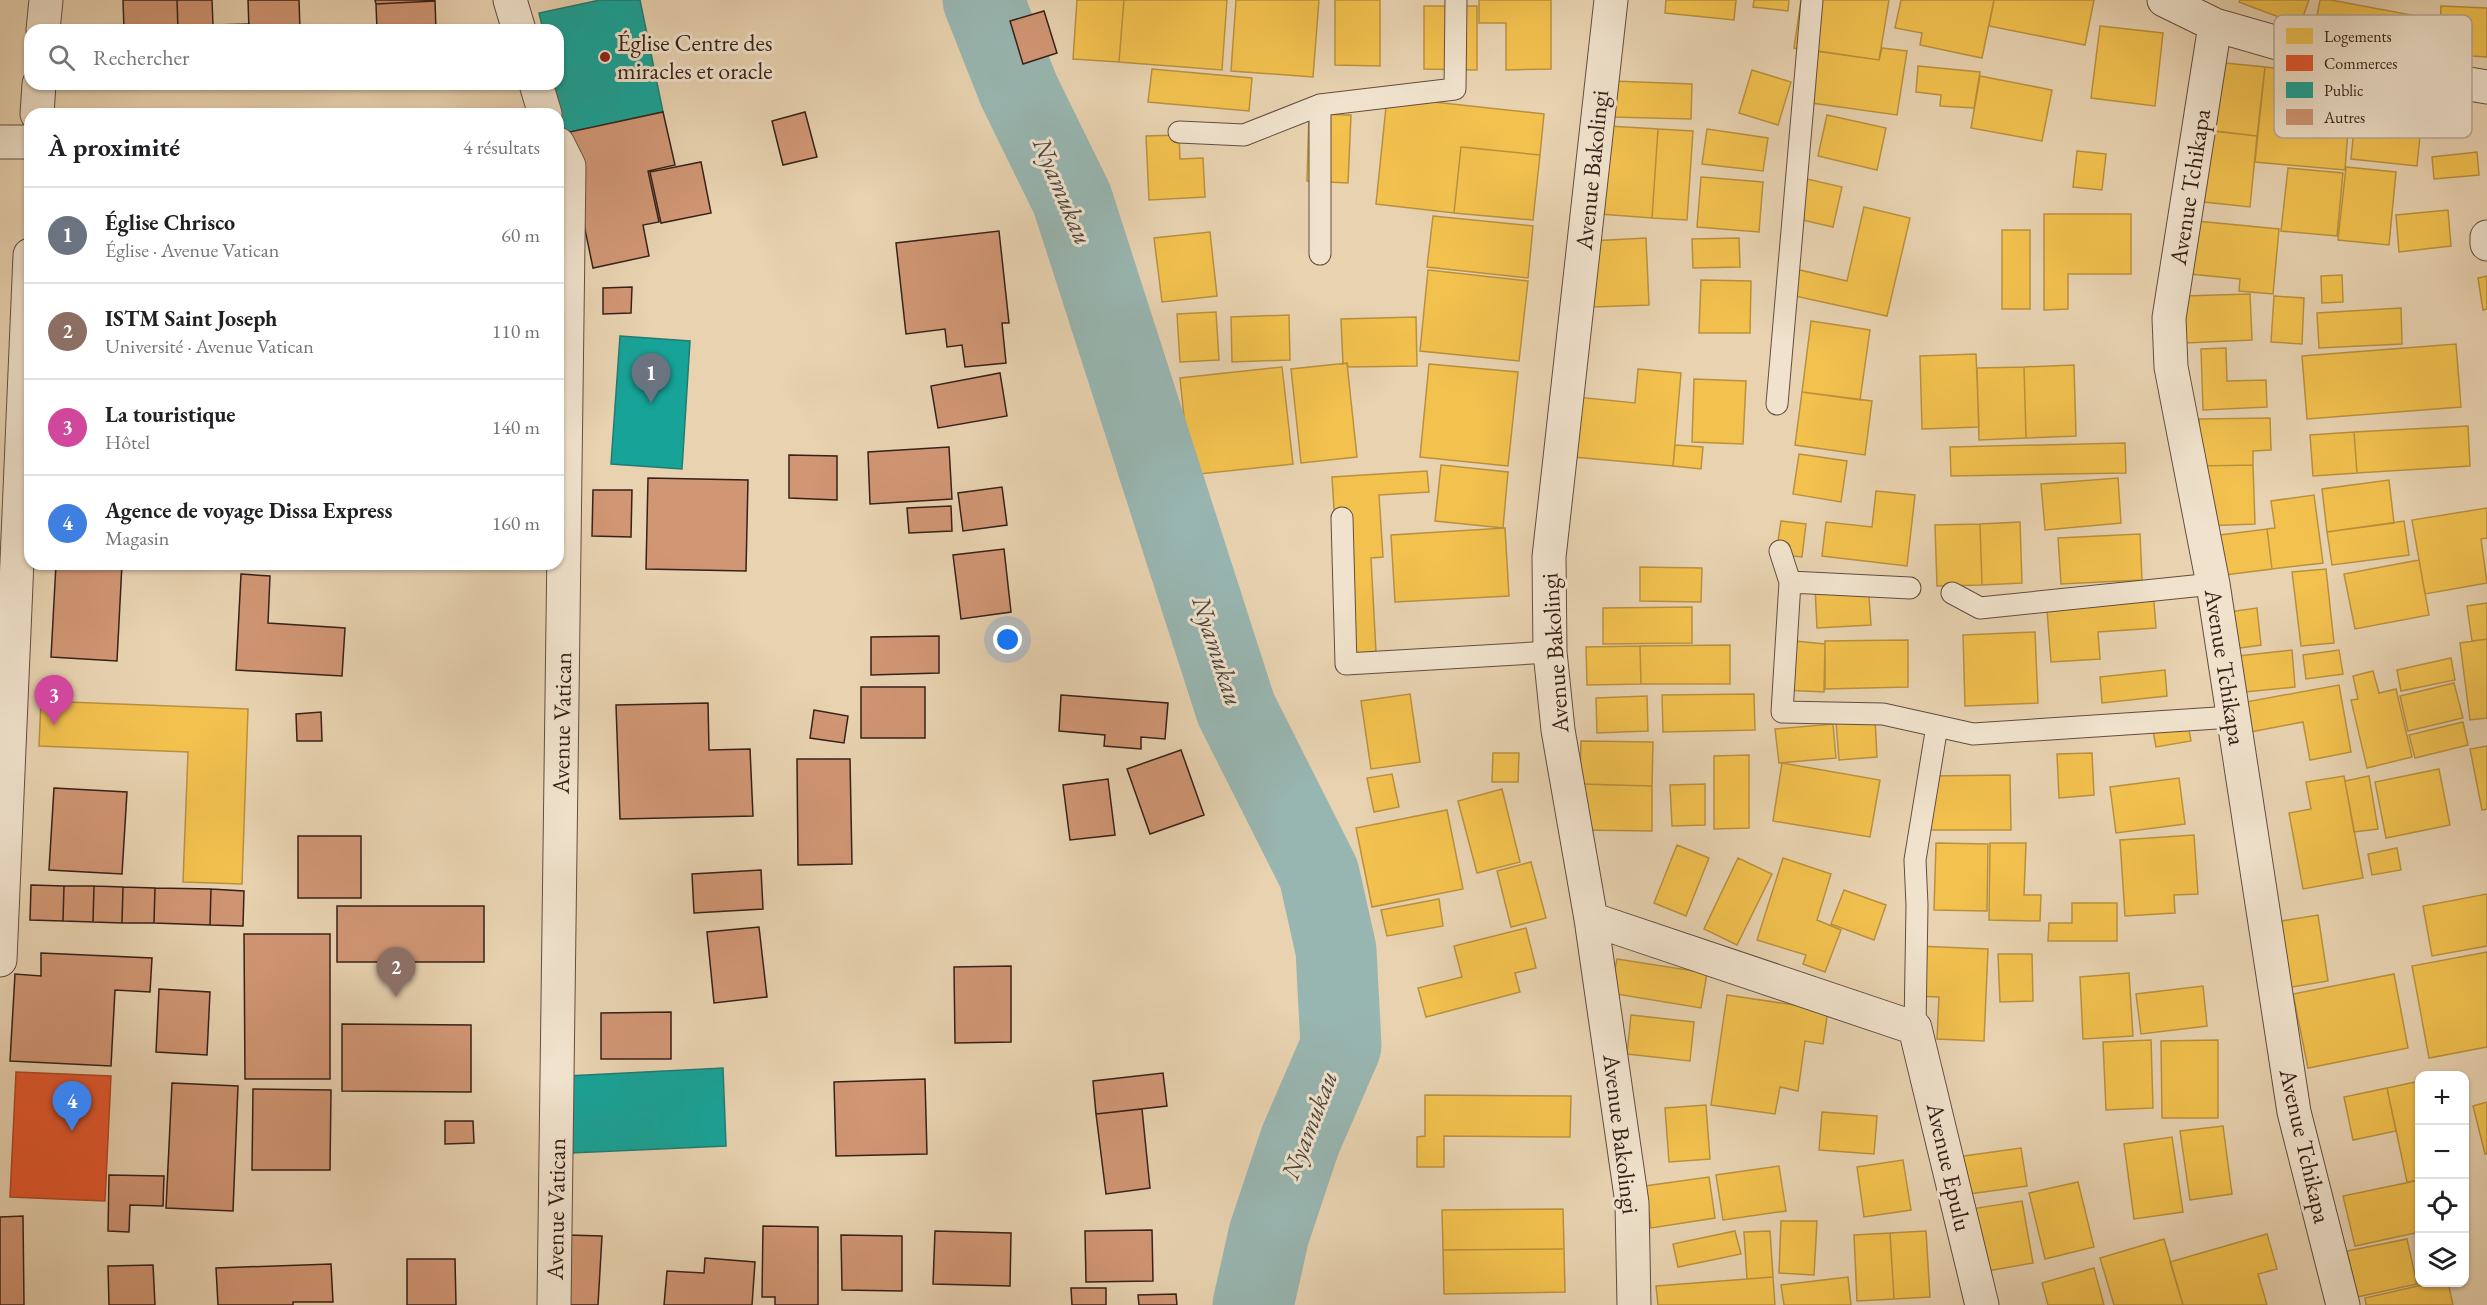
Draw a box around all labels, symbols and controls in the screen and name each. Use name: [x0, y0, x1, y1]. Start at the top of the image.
legend: [2274, 15, 2472, 138]
search box: [24, 24, 564, 90]
text: Logements: [2324, 26, 2392, 47]
place label: Église Centre des miracles et oracle: [617, 27, 773, 86]
icon: search: [45, 41, 78, 74]
text: Rechercher: [93, 43, 189, 72]
marker: Église Centre des miracles et oracle: [598, 50, 612, 64]
text: Commerces: [2324, 53, 2397, 74]
text: Public: [2324, 80, 2364, 101]
street label: Avenue Bakolingi: [1568, 88, 1615, 253]
street label: Avenue Tchikapa: [2162, 106, 2217, 268]
text: Autres: [2323, 107, 2365, 128]
text: À proximité: [48, 130, 180, 164]
water label: Nyamukau: [1025, 131, 1101, 250]
text: 4 résultats: [463, 134, 540, 160]
text: Église Chrisco: [105, 208, 235, 237]
text: 1: [62, 222, 73, 248]
text: 60 m: [501, 222, 540, 248]
text: Église · Avenue Vatican: [105, 237, 279, 263]
text: ISTM Saint Joseph: [105, 304, 277, 333]
text: 2: [62, 318, 73, 344]
text: 110 m: [492, 318, 540, 344]
text: Université · Avenue Vatican: [105, 333, 314, 359]
pin: 1: [632, 354, 670, 403]
text: La touristique: [105, 400, 236, 429]
text: 3: [62, 414, 73, 440]
text: 140 m: [492, 414, 540, 440]
text: Hôtel: [105, 429, 150, 455]
text: Agence de voyage Dissa Express: [105, 496, 392, 525]
text: 4: [62, 510, 73, 536]
text: 160 m: [492, 510, 540, 536]
text: Magasin: [105, 525, 169, 551]
street label: Avenue Bakolingi: [1533, 572, 1576, 735]
street label: Avenue Tchikapa: [2198, 586, 2253, 748]
water label: Nyamukau: [1184, 591, 1252, 710]
your location: [993, 625, 1022, 654]
street label: Avenue Vatican: [545, 651, 578, 795]
pin: 3: [34, 676, 74, 725]
pin: 2: [376, 948, 416, 997]
street label: Avenue Bakolingi: [1596, 1051, 1647, 1216]
street label: Avenue Tchikapa: [2272, 1065, 2338, 1227]
water label: Nyamukau: [1272, 1066, 1345, 1185]
map controls: [2415, 1071, 2469, 1287]
button: +: [2415, 1071, 2469, 1125]
pin: 4: [52, 1082, 92, 1131]
street label: Avenue Epulu: [1919, 1099, 1979, 1234]
button: −: [2415, 1125, 2469, 1179]
street label: Avenue Vatican: [539, 1137, 572, 1281]
button: locate: [2415, 1179, 2469, 1233]
button: layers: [2415, 1233, 2469, 1287]

